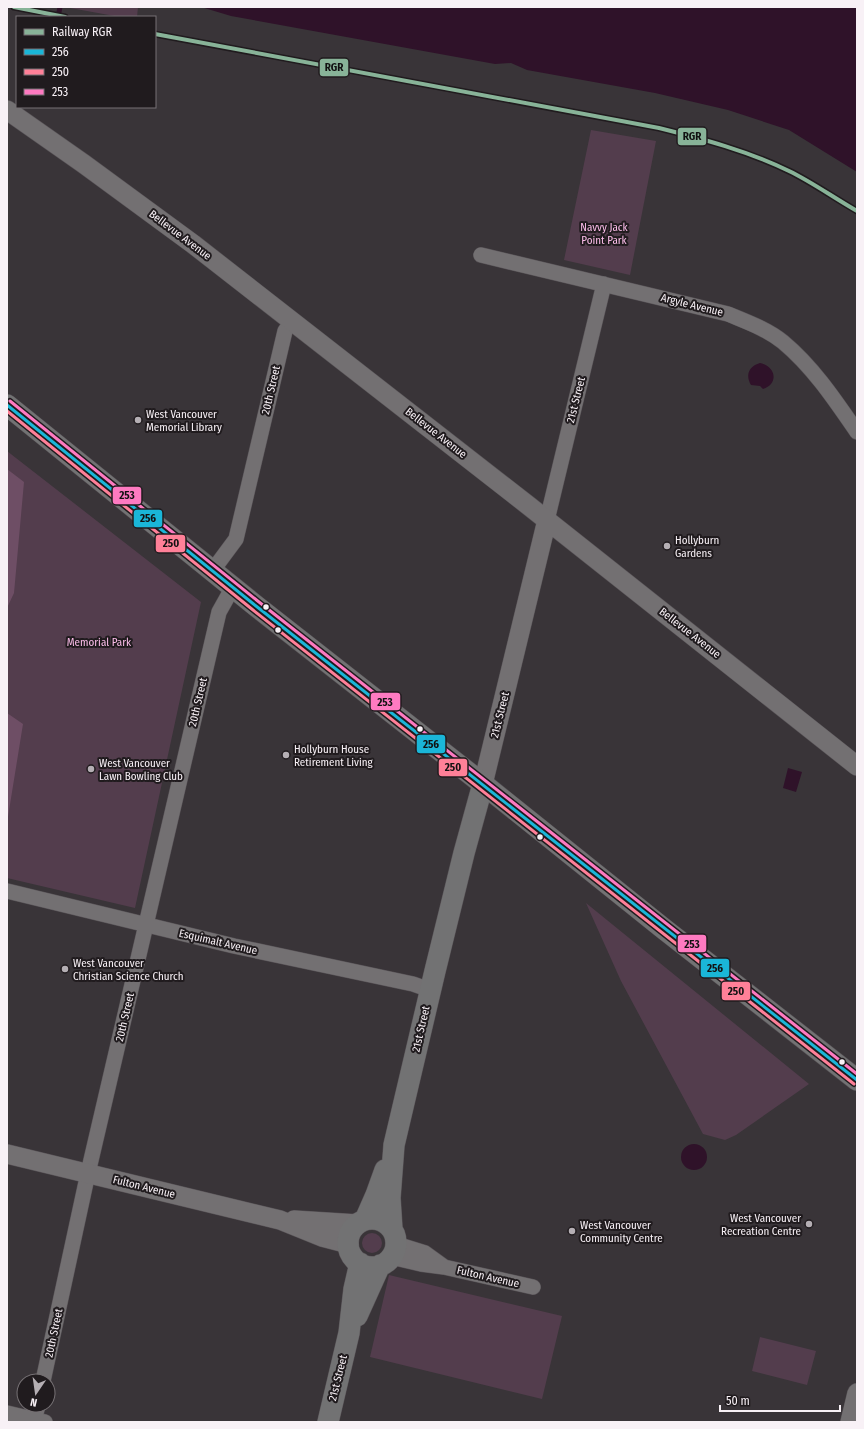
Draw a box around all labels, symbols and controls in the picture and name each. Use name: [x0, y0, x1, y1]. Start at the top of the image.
legend: [16, 16, 156, 108]
text: Railway RGR: [52, 25, 112, 39]
text: 256: [52, 45, 69, 59]
line badge: RGR: [319, 58, 349, 77]
text: RGR: [325, 61, 344, 74]
text: 250: [52, 65, 69, 79]
text: 253: [52, 85, 68, 99]
line badge: RGR: [677, 127, 707, 146]
text: RGR: [683, 130, 702, 143]
street label: Bellevue Avenue: [146, 207, 214, 263]
park label: Navvy Jack Point Park: [580, 221, 629, 247]
street label: Argyle Avenue: [660, 291, 724, 319]
street label: 20th Street: [259, 364, 283, 416]
street label: 21st Street: [564, 375, 588, 424]
street label: Bellevue Avenue: [403, 405, 469, 461]
place label: West Vancouver Memorial Library: [146, 408, 222, 434]
marker: West Vancouver Memorial Library: [133, 415, 143, 425]
line badge: 253: [112, 486, 142, 505]
text: 253: [118, 489, 135, 502]
line badge: 256: [133, 509, 163, 528]
text: 256: [139, 512, 156, 525]
line badge: 250: [155, 534, 186, 553]
place label: Hollyburn Gardens: [675, 534, 719, 560]
text: 250: [162, 537, 179, 550]
marker: Hollyburn Gardens: [662, 541, 672, 551]
unlabelled marker: [261, 602, 271, 612]
street label: Bellevue Avenue: [657, 605, 723, 661]
unlabelled marker: [273, 625, 283, 635]
park label: Memorial Park: [67, 636, 132, 649]
street label: 20th Street: [186, 676, 210, 728]
street label: 21st Street: [488, 690, 512, 739]
line badge: 253: [370, 692, 401, 711]
text: 253: [376, 696, 393, 709]
unlabelled marker: [415, 724, 425, 734]
line badge: 256: [416, 734, 446, 754]
text: 256: [422, 738, 439, 751]
place label: Hollyburn House Retirement Living: [294, 743, 374, 769]
marker: Hollyburn House Retirement Living: [281, 750, 291, 760]
place label: West Vancouver Lawn Bowling Club: [99, 757, 183, 783]
line badge: 250: [438, 758, 468, 777]
text: 250: [444, 761, 461, 774]
marker: West Vancouver Lawn Bowling Club: [86, 764, 96, 774]
unlabelled marker: [535, 832, 545, 842]
street label: Esquimalt Avenue: [178, 927, 258, 957]
line badge: 253: [677, 934, 707, 953]
text: 253: [683, 938, 700, 951]
place label: West Vancouver Christian Science Church: [73, 957, 183, 983]
line badge: 256: [700, 958, 730, 978]
text: 256: [706, 962, 723, 975]
marker: West Vancouver Christian Science Church: [60, 964, 70, 974]
line badge: 250: [721, 981, 751, 1001]
text: 250: [727, 985, 744, 998]
street label: 20th Street: [113, 991, 137, 1043]
street label: 21st Street: [409, 1004, 433, 1053]
unlabelled marker: [837, 1057, 847, 1067]
street label: Fulton Avenue: [112, 1173, 176, 1201]
place label: West Vancouver Recreation Centre: [721, 1212, 801, 1238]
place label: West Vancouver Community Centre: [580, 1219, 663, 1245]
marker: West Vancouver Recreation Centre: [804, 1219, 814, 1229]
marker: West Vancouver Community Centre: [567, 1226, 577, 1236]
street label: Fulton Avenue: [455, 1263, 521, 1291]
street label: 20th Street: [42, 1307, 66, 1359]
street label: 21st Street: [326, 1353, 350, 1402]
north arrow: [16, 1373, 56, 1413]
scale bar: [720, 1387, 840, 1413]
text: 50 m: [726, 1394, 750, 1408]
text: N: [29, 1395, 39, 1409]

